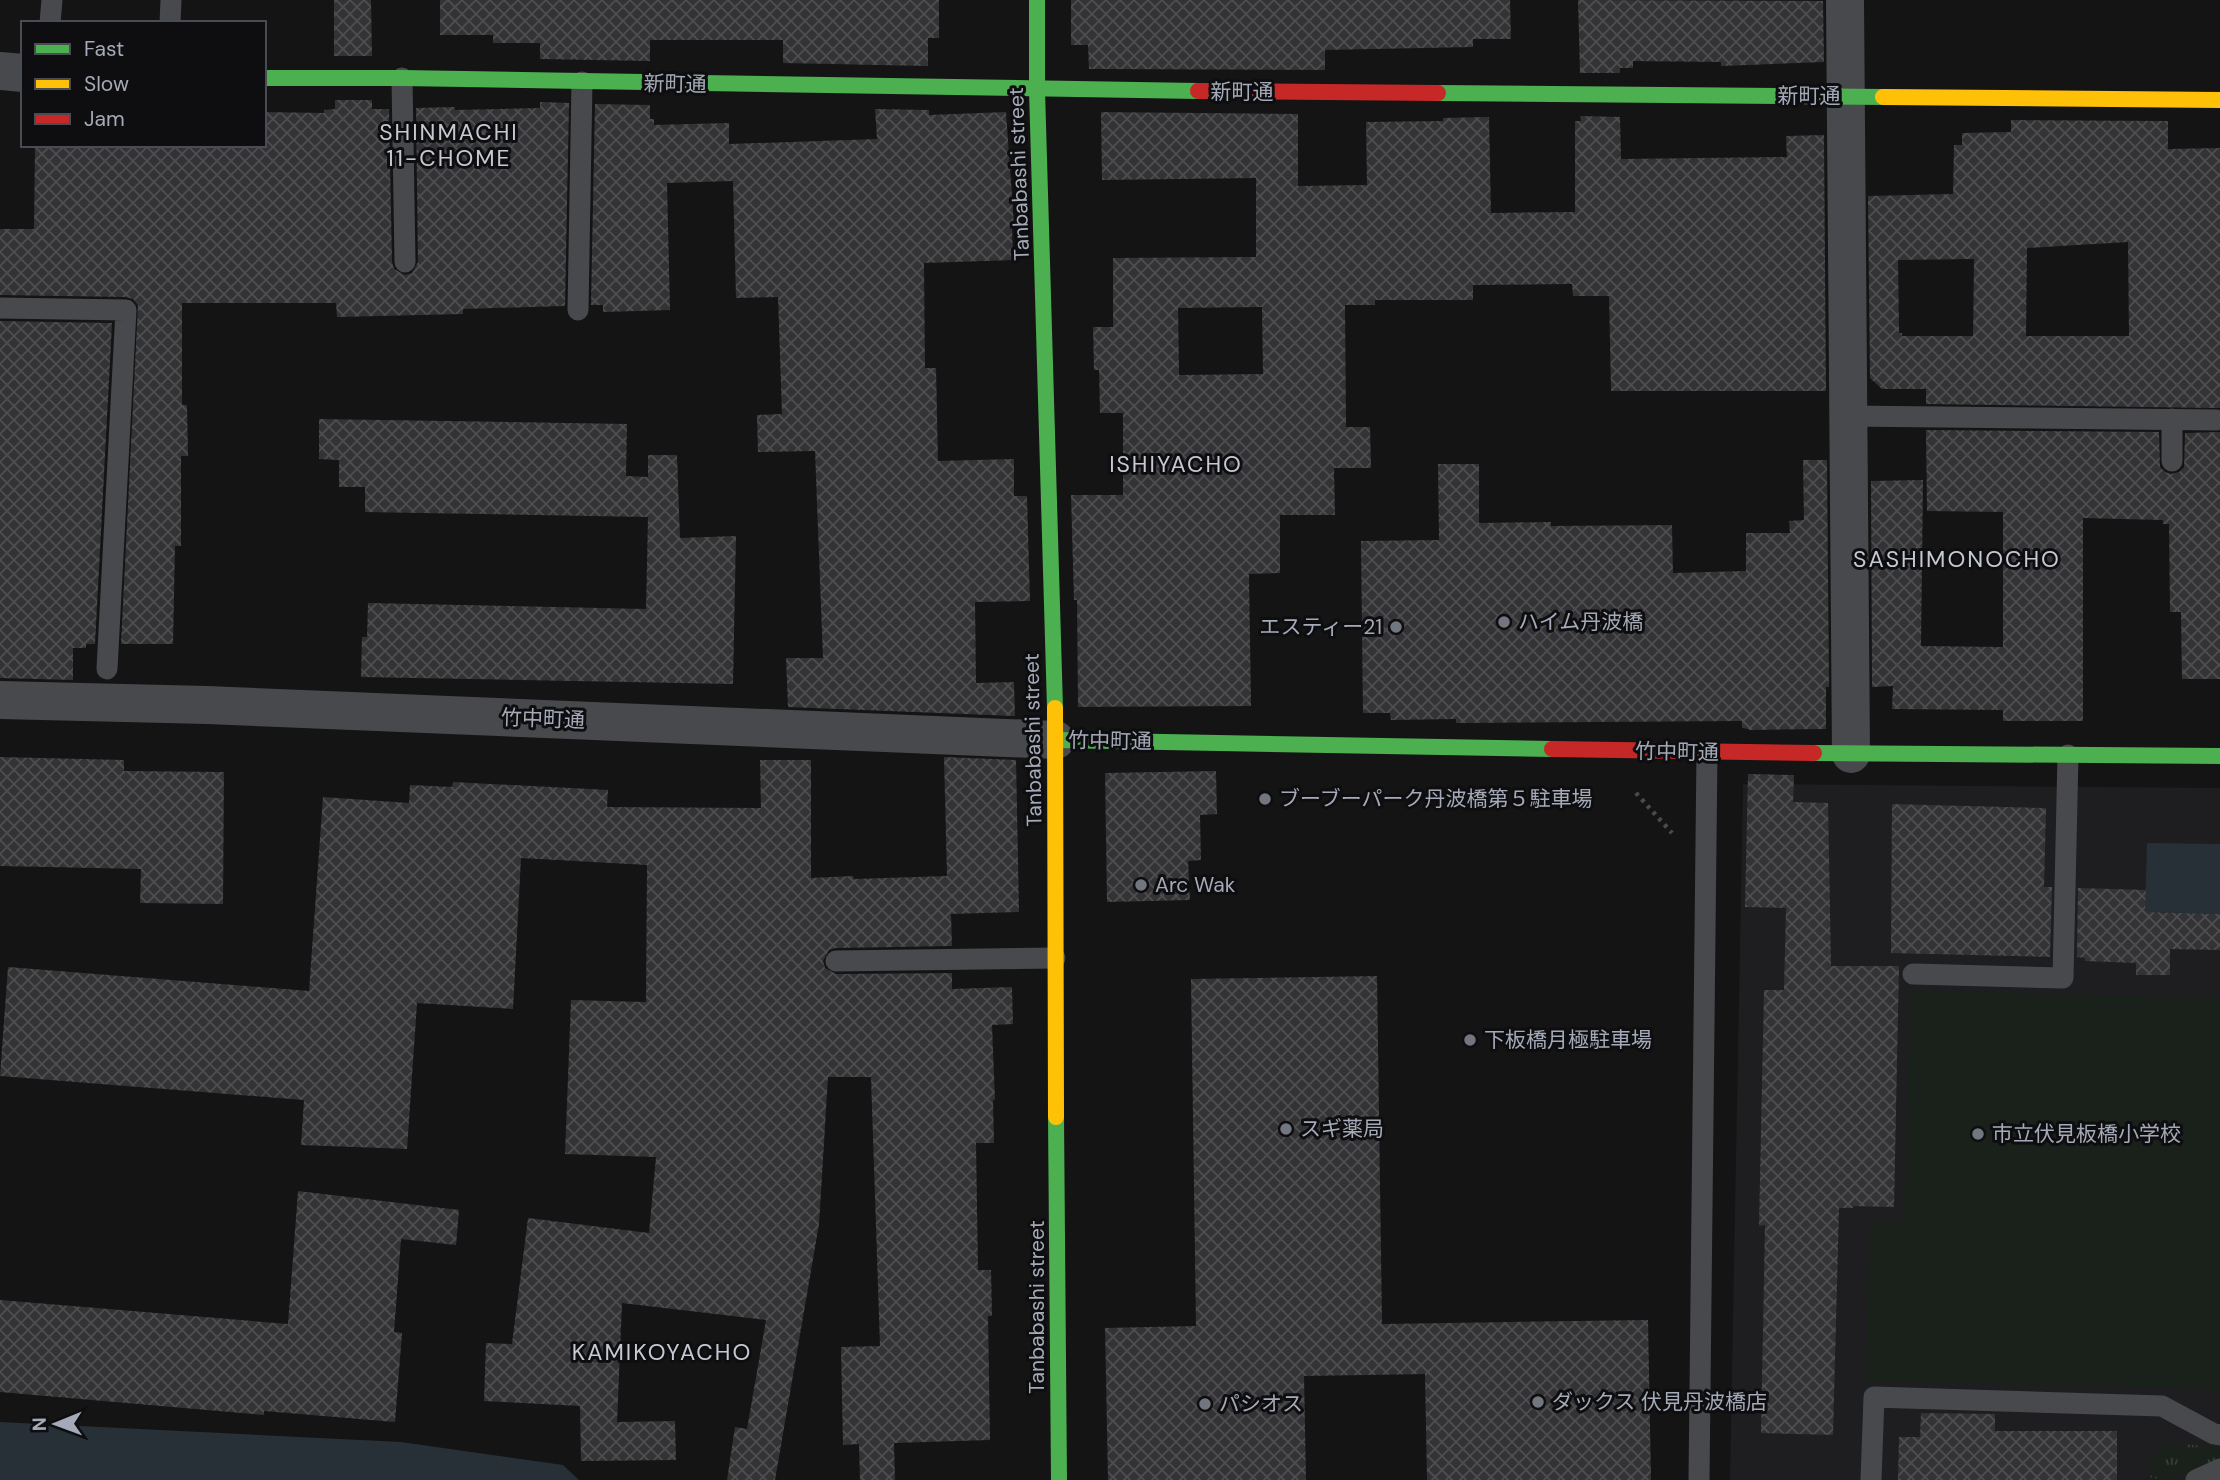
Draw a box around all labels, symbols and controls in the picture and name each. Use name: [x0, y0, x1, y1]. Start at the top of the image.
legend: [21, 21, 266, 147]
text: Fast: [84, 35, 124, 63]
street label: 新町通: [643, 69, 707, 99]
text: Slow: [84, 70, 129, 98]
street label: 新町通: [1211, 78, 1274, 106]
street label: 新町通: [1778, 82, 1841, 110]
street label: Tanbabashi street: [1002, 87, 1036, 261]
text: Jam: [84, 105, 125, 133]
district label: SHINMACHI 11-CHOME: [379, 117, 519, 173]
district label: ISHIYACHO: [1109, 449, 1243, 479]
district label: SASHIMONOCHO: [1853, 544, 2061, 574]
place label: ハイム丹波橋: [1518, 608, 1643, 636]
place label: エスティー21: [1260, 613, 1382, 641]
marker: ハイム丹波橋: [1496, 614, 1512, 630]
marker: エスティー21: [1388, 619, 1404, 635]
street label: Tanbabashi street: [1017, 653, 1049, 827]
street label: 竹中町通: [501, 704, 585, 734]
street label: 竹中町通: [1068, 726, 1152, 756]
street label: 竹中町通: [1635, 737, 1719, 767]
place label: ブーブーパーク丹波橋第５駐車場: [1279, 785, 1593, 813]
marker: ブーブーパーク丹波橋第５駐車場: [1257, 791, 1273, 807]
place label: Arc Wak: [1155, 871, 1236, 899]
marker: Arc Wak: [1133, 877, 1149, 893]
place label: 下板橋月極駐車場: [1484, 1026, 1652, 1054]
marker: 下板橋月極駐車場: [1462, 1032, 1478, 1048]
place label: スギ薬局: [1300, 1115, 1384, 1143]
place label: 市立伏見板橋小学校: [1992, 1120, 2181, 1148]
marker: スギ薬局: [1278, 1121, 1294, 1137]
marker: 市立伏見板橋小学校: [1970, 1126, 1986, 1142]
street label: Tanbabashi street: [1023, 1220, 1051, 1394]
district label: KAMIKOYACHO: [572, 1337, 752, 1367]
place label: ダックス 伏見丹波橋店: [1552, 1388, 1767, 1416]
north arrow: [21, 1389, 91, 1459]
place label: パシオス: [1219, 1390, 1303, 1418]
marker: ダックス 伏見丹波橋店: [1530, 1394, 1546, 1410]
marker: パシオス: [1197, 1396, 1213, 1412]
text: N: [27, 1417, 52, 1431]

